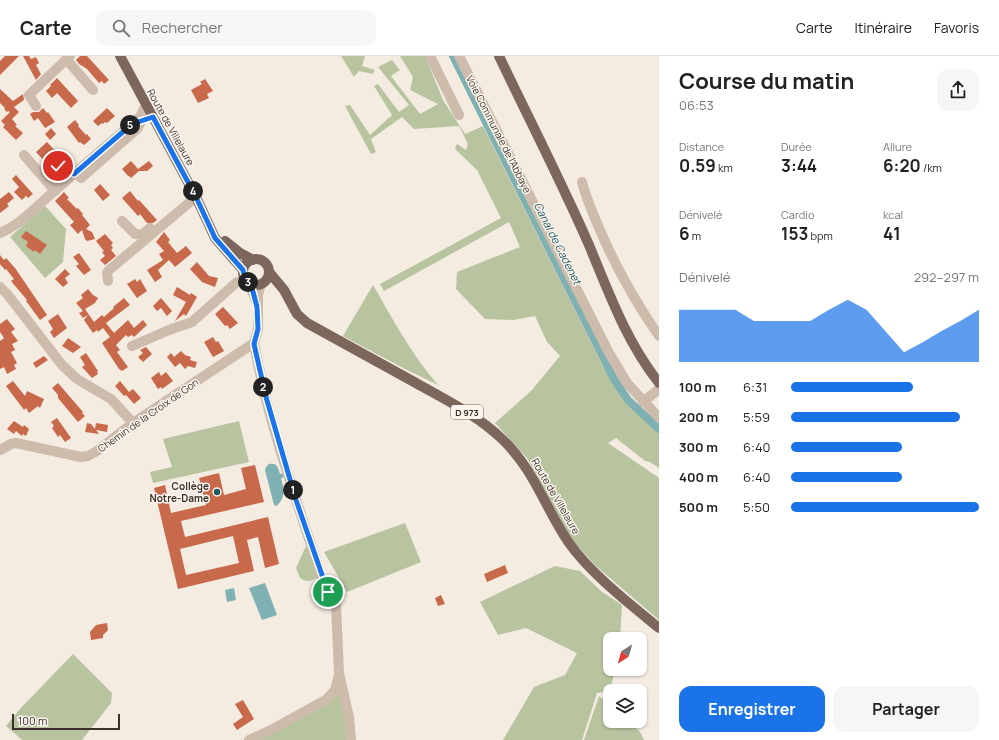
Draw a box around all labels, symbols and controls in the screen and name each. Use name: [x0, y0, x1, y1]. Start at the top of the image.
search box: [96, 10, 376, 46]
text: Carte: [20, 15, 72, 41]
icon: search: [110, 17, 132, 39]
text: Rechercher: [142, 17, 223, 38]
text: Carte: [796, 18, 832, 37]
text: Itinéraire: [854, 18, 912, 37]
text: Favoris: [934, 18, 979, 37]
text: Course du matin: [679, 66, 854, 96]
button: share: [937, 69, 979, 111]
street label: Voie Communale de l'Abbaye: [463, 73, 535, 195]
street label: Route de Villelaure: [144, 86, 198, 168]
text: 06:53: [679, 96, 714, 114]
pin: 5: [120, 115, 140, 135]
text: 5: [127, 117, 133, 132]
text: Distance: [679, 139, 724, 154]
text: Durée: [781, 139, 812, 154]
text: Allure: [883, 139, 912, 154]
pin: [41, 149, 75, 183]
text: 0.59: [679, 154, 716, 177]
text: 3:44: [781, 154, 817, 177]
text: 6:20: [883, 154, 921, 177]
icon: check: [47, 155, 69, 177]
text: km: [716, 160, 733, 175]
text: /km: [921, 160, 942, 175]
pin: 4: [183, 181, 203, 201]
text: 4: [190, 183, 196, 198]
water label: Canal de Cadenet: [531, 199, 586, 288]
text: Dénivelé: [679, 207, 723, 222]
text: Cardio: [781, 207, 814, 222]
text: kcal: [883, 207, 903, 222]
text: 6: [679, 222, 690, 245]
text: 153: [781, 222, 808, 245]
text: 41: [883, 222, 901, 245]
text: m: [690, 228, 701, 243]
text: bpm: [808, 228, 833, 243]
text: Dénivelé: [679, 268, 730, 286]
text: 292–297 m: [914, 268, 979, 286]
pin: 3: [238, 272, 258, 292]
text: 3: [245, 274, 251, 289]
street label: Chemin de la Croix de Gon: [95, 375, 201, 455]
pin: 2: [253, 377, 273, 397]
text: 100 m: [679, 378, 716, 396]
text: 6:31: [743, 378, 767, 396]
text: 2: [260, 379, 266, 394]
road number: D 973: [451, 405, 483, 419]
text: 200 m: [679, 408, 718, 426]
text: 5:59: [743, 408, 770, 426]
text: 300 m: [679, 438, 718, 456]
text: 6:40: [743, 438, 771, 456]
street label: Route de Villelaure: [529, 455, 583, 537]
text: 400 m: [679, 468, 718, 486]
text: 6:40: [743, 468, 771, 486]
place label: Collège Notre-Dame: [150, 479, 209, 505]
pin: 1: [283, 480, 303, 500]
text: 1: [291, 482, 295, 497]
marker: Collège Notre-Dame: [212, 487, 222, 497]
text: 500 m: [679, 498, 718, 516]
text: 5:50: [743, 498, 770, 516]
pin: [311, 575, 345, 609]
icon: arrive: [317, 581, 339, 603]
north arrow: [603, 632, 647, 676]
map controls: [603, 632, 647, 728]
button: layers: [603, 684, 647, 728]
button: Enregistrer: [679, 686, 825, 732]
button: Partager: [833, 686, 979, 732]
scale bar: [12, 712, 120, 731]
text: 100 m: [18, 713, 47, 728]

